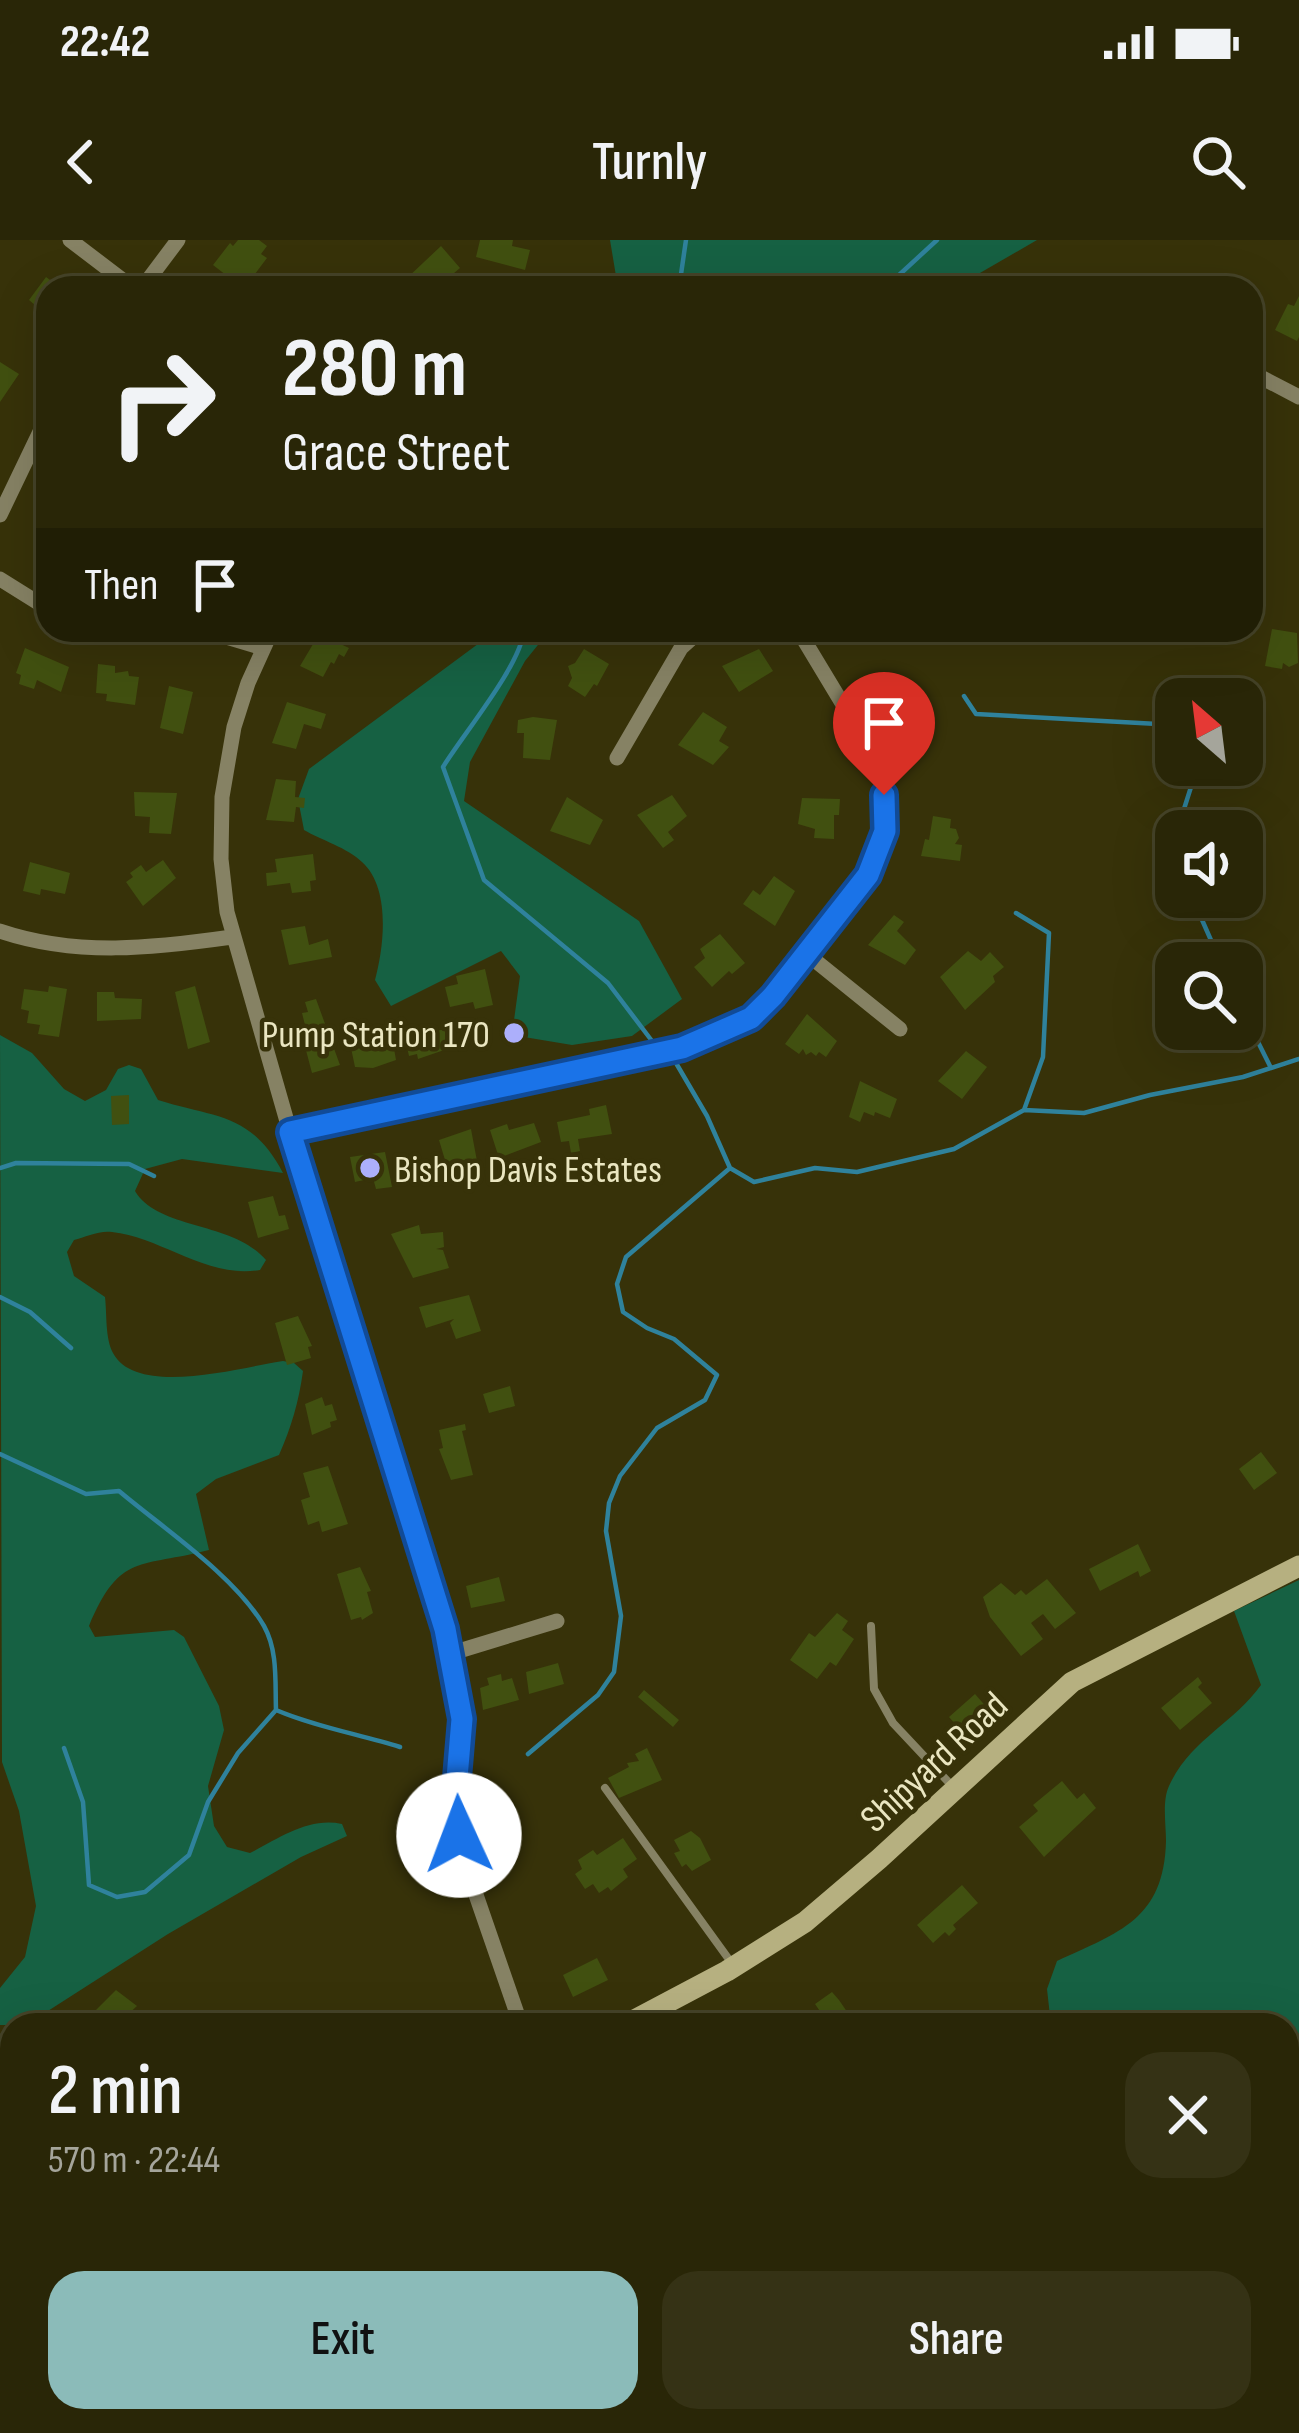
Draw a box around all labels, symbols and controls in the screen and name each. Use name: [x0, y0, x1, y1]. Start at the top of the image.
text: 22:42: [60, 15, 150, 70]
icon: back: [48, 129, 114, 195]
icon: search: [1185, 129, 1251, 195]
text: Turnly: [592, 130, 707, 195]
text: 280 m: [282, 319, 467, 420]
icon: right: [84, 324, 240, 480]
text: Grace Street: [282, 421, 510, 486]
icon: arrive: [182, 552, 248, 618]
text: Then: [84, 558, 158, 613]
pin: [833, 672, 935, 795]
north arrow: [1155, 678, 1263, 786]
map controls: [1155, 678, 1263, 1050]
icon: arrive: [851, 690, 917, 756]
button: sound: [1155, 810, 1263, 918]
button: search: [1155, 942, 1263, 1050]
place label: Pump Station 170: [262, 1012, 490, 1059]
marker: Pump Station 170: [501, 1020, 527, 1046]
place label: Bishop Davis Estates: [394, 1147, 662, 1194]
marker: Bishop Davis Estates: [357, 1155, 383, 1181]
street label: Shipyard Road: [851, 1683, 1018, 1843]
position arrow: [396, 1772, 522, 1898]
text: 2 min: [48, 2048, 183, 2135]
button: close: [1125, 2052, 1251, 2178]
text: 570 m · 22:44: [48, 2137, 220, 2184]
button: Exit: [48, 2271, 638, 2409]
button: Share: [662, 2271, 1251, 2409]

